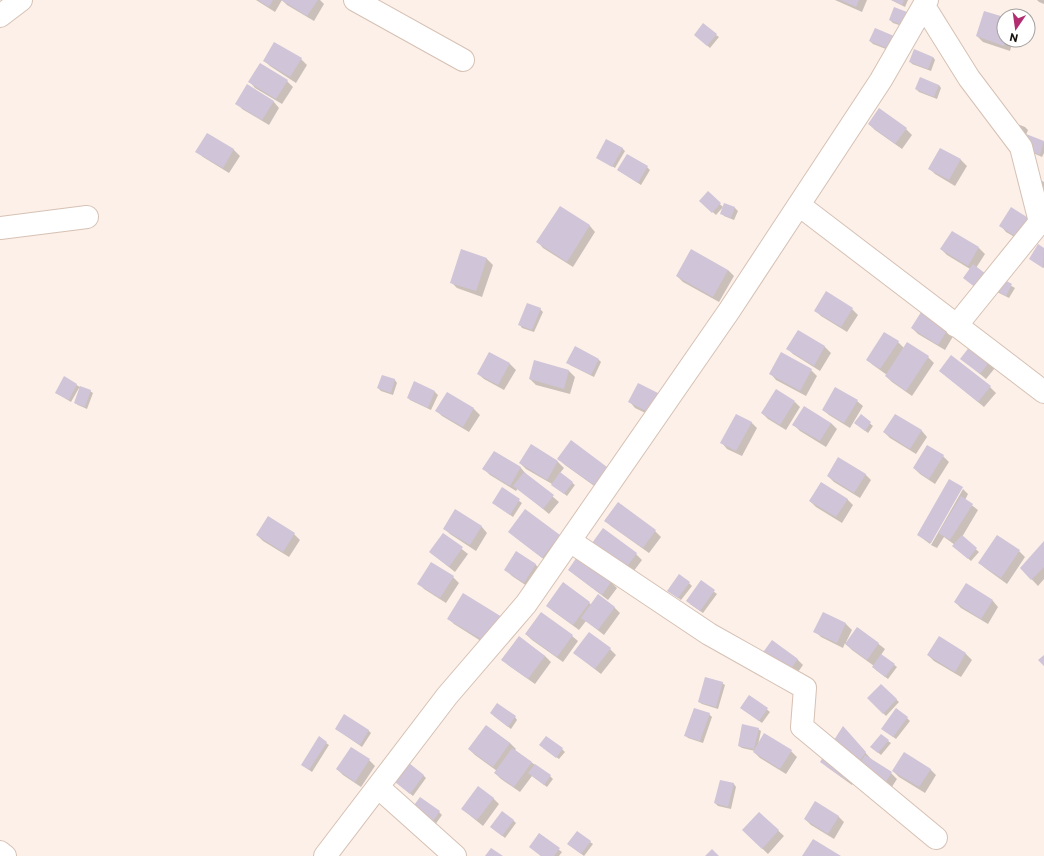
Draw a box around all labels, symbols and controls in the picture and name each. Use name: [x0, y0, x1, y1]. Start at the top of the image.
north arrow: [996, 8, 1036, 48]
text: N: [1008, 31, 1019, 45]

